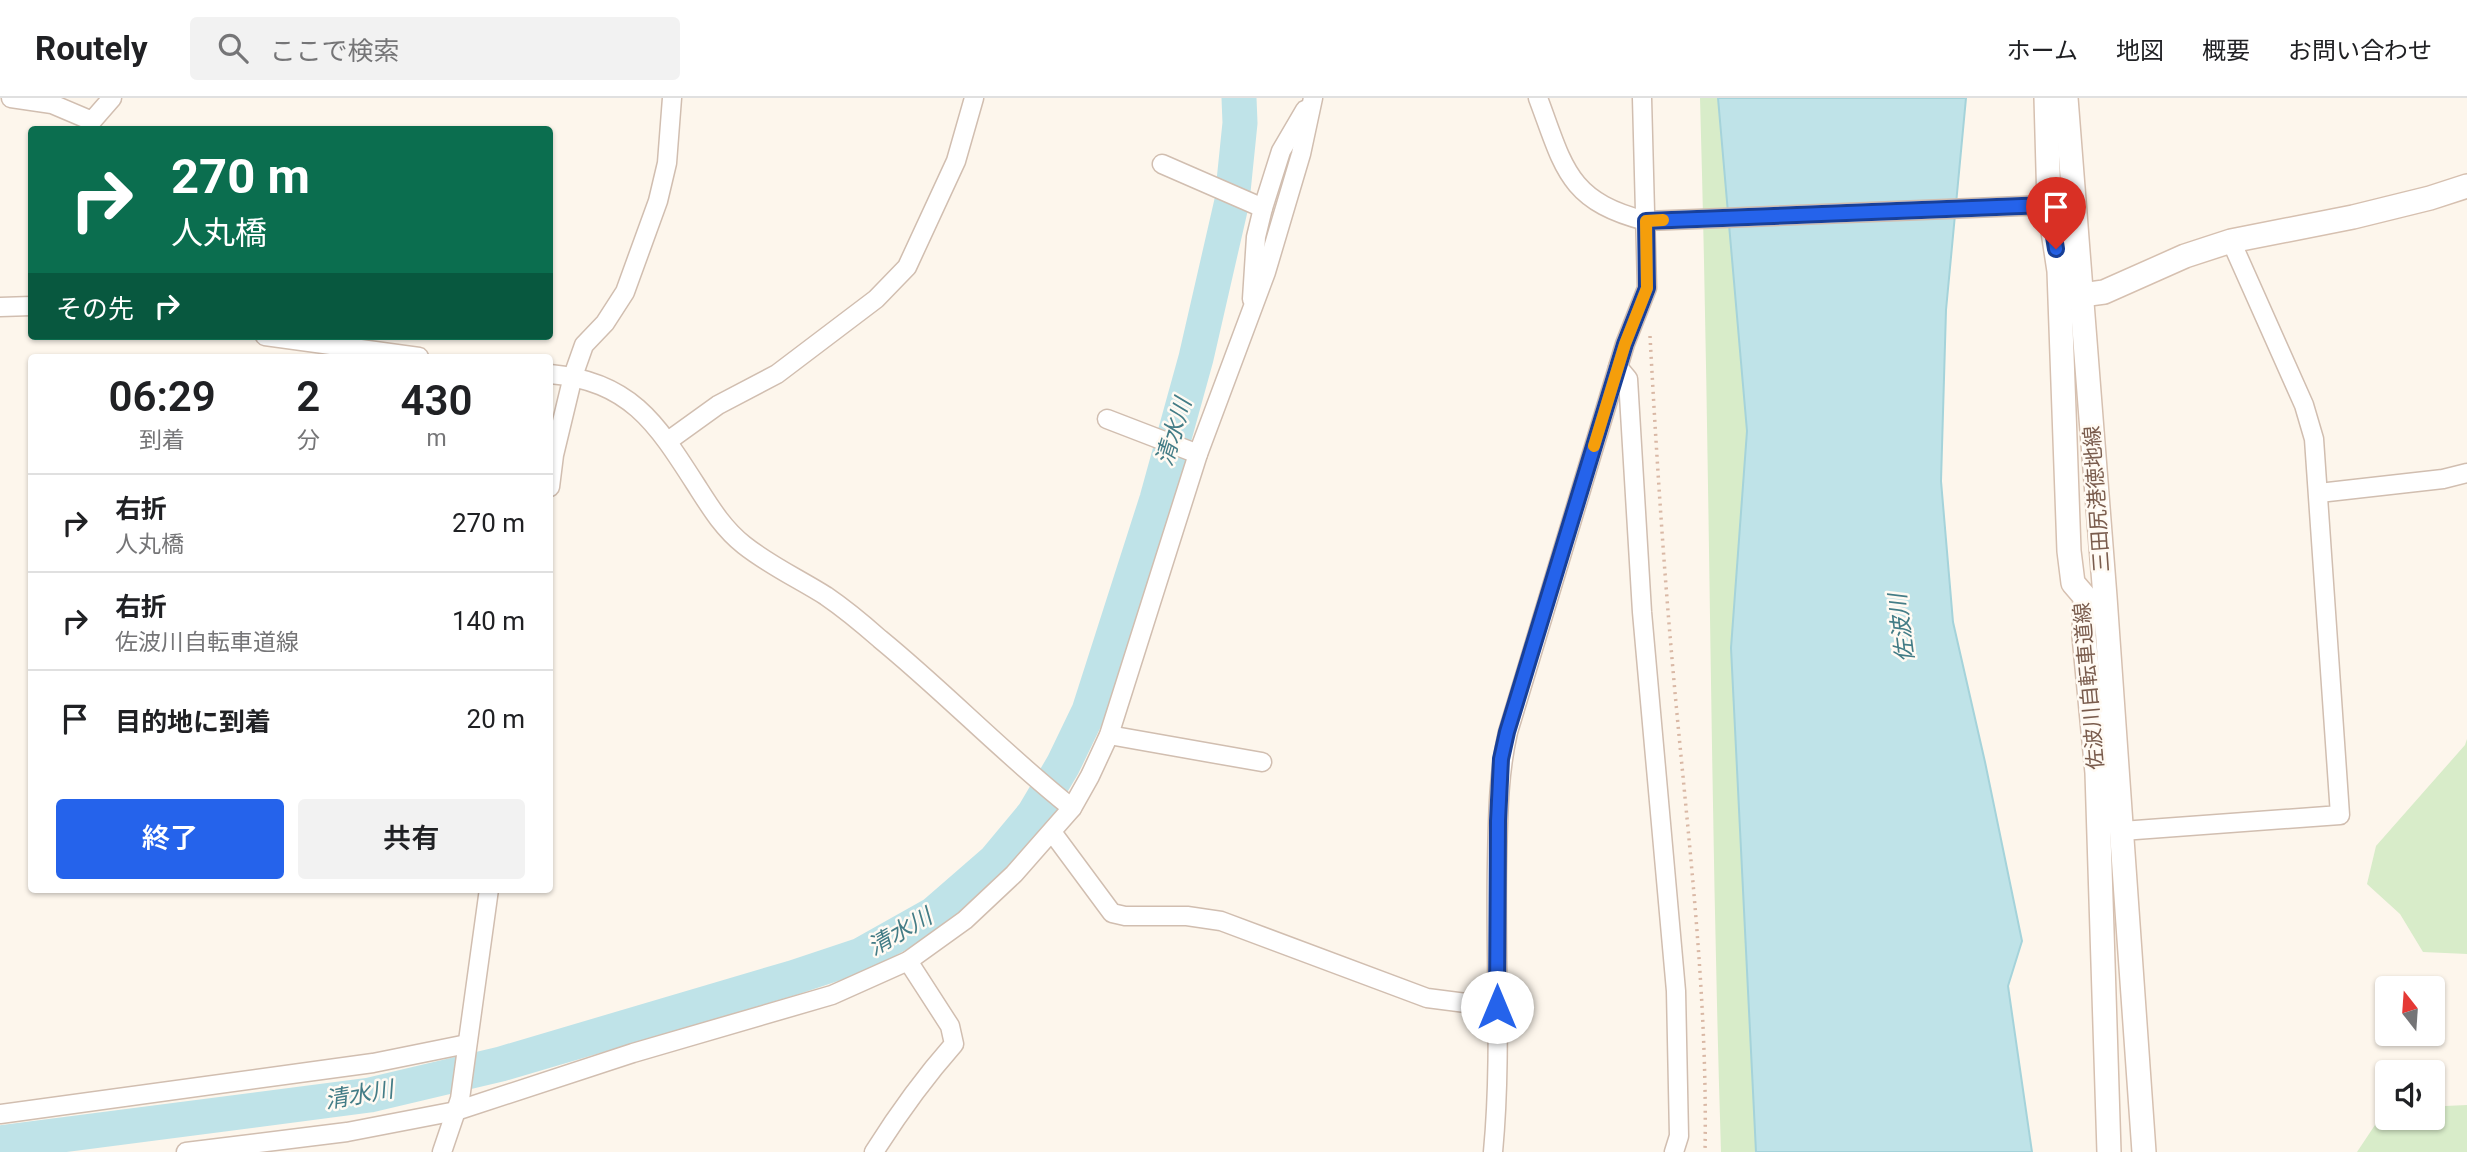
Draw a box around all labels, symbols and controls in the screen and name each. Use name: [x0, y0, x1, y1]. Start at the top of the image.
search box: [190, 17, 680, 80]
text: Routely: [35, 29, 148, 68]
icon: search: [214, 29, 252, 67]
text: ここで検索: [270, 36, 400, 66]
text: ホーム: [2007, 37, 2078, 65]
text: 地図: [2116, 37, 2164, 65]
text: 概要: [2202, 37, 2250, 65]
text: お問い合わせ: [2288, 37, 2432, 65]
text: 270 m: [171, 148, 310, 205]
icon: right: [56, 154, 147, 245]
pin: [2026, 177, 2086, 249]
icon: arrive: [2037, 188, 2075, 226]
text: 人丸橋: [171, 214, 267, 252]
icon: right: [148, 287, 186, 325]
text: その先: [56, 294, 134, 324]
text: 06:29: [108, 372, 216, 421]
text: 2: [296, 372, 320, 421]
text: 430: [401, 376, 473, 425]
water label: 清水川: [1151, 392, 1198, 469]
text: m: [427, 425, 447, 452]
street label: 三田尻港徳地線: [2080, 425, 2114, 573]
text: 到着: [139, 427, 185, 454]
text: 分: [297, 427, 320, 454]
text: 右折: [115, 494, 167, 524]
icon: right: [56, 504, 94, 542]
text: 270 m: [452, 508, 525, 538]
text: 人丸橋: [115, 531, 184, 558]
water label: 佐波川: [1884, 589, 1920, 664]
text: 右折: [115, 592, 167, 622]
street label: 佐波川自転車道線: [2070, 601, 2108, 771]
icon: right: [56, 602, 94, 640]
text: 140 m: [452, 606, 525, 636]
text: 佐波川自転車道線: [115, 629, 299, 656]
icon: arrive: [56, 700, 94, 738]
text: 20 m: [467, 704, 525, 734]
text: 目的地に到着: [115, 707, 271, 737]
button: 終了: [56, 799, 284, 879]
button: 共有: [298, 799, 525, 879]
water label: 清水川: [863, 902, 939, 961]
position arrow: [1460, 970, 1534, 1044]
north arrow: [2375, 976, 2445, 1046]
map controls: [2375, 976, 2445, 1130]
button: sound: [2375, 1060, 2445, 1130]
water label: 清水川: [323, 1075, 398, 1114]

